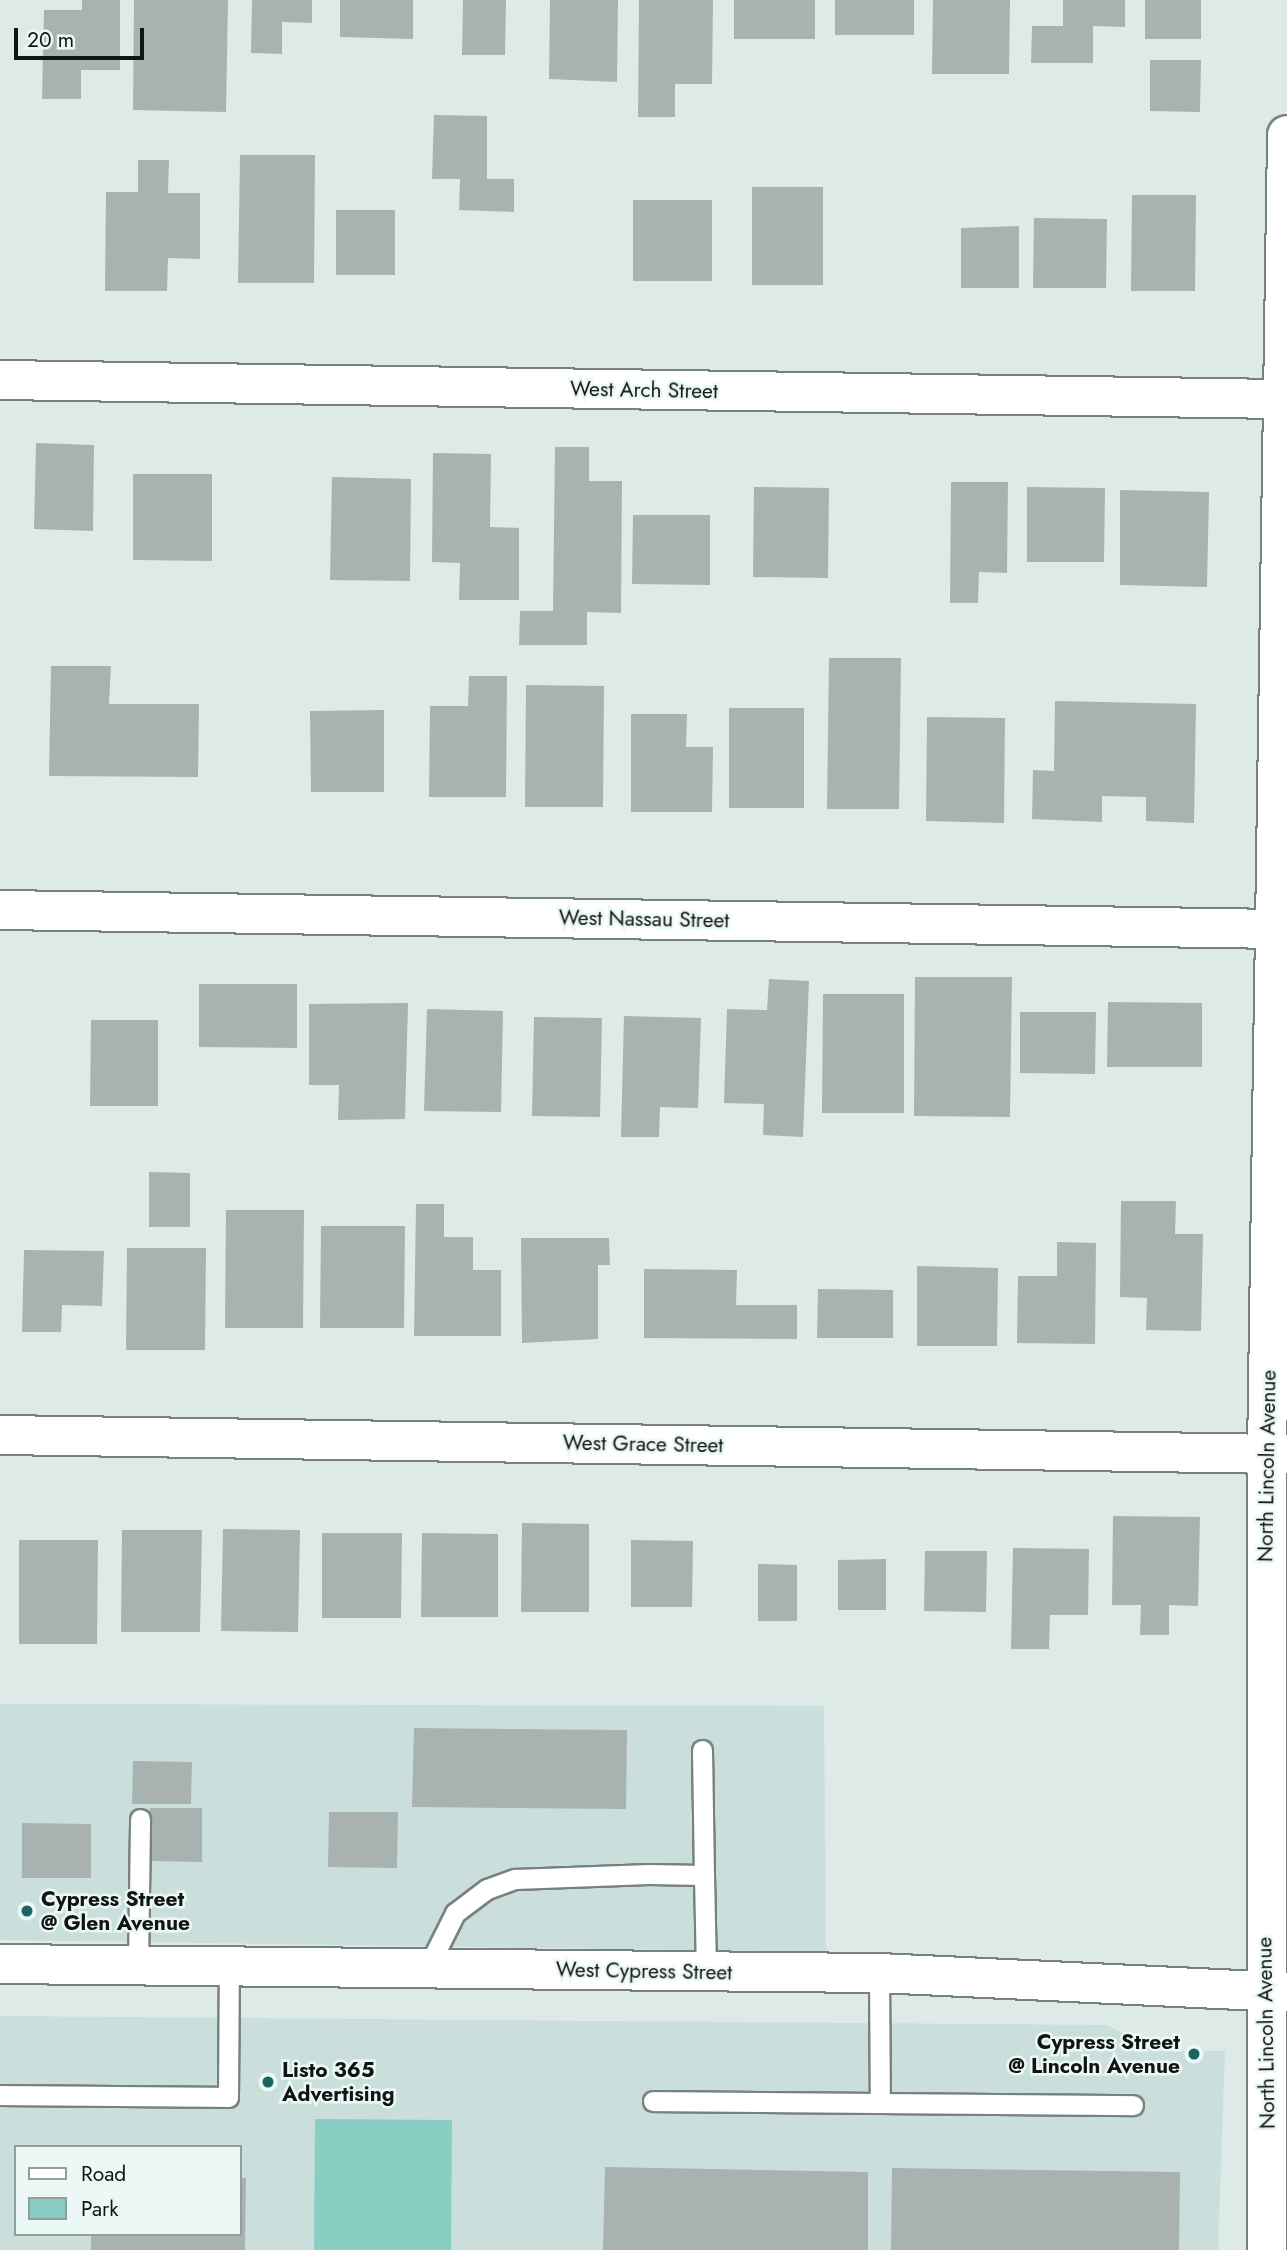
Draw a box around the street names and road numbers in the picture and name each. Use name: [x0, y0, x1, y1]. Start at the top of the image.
street label: West Arch Street: [570, 376, 718, 404]
street label: West Nassau Street: [559, 905, 729, 933]
street label: North Lincoln Avenue: [1253, 1370, 1281, 1562]
street label: West Grace Street: [563, 1430, 723, 1458]
street label: North Lincoln Avenue: [1252, 1937, 1280, 2129]
street label: West Cypress Street: [556, 1957, 732, 1985]

